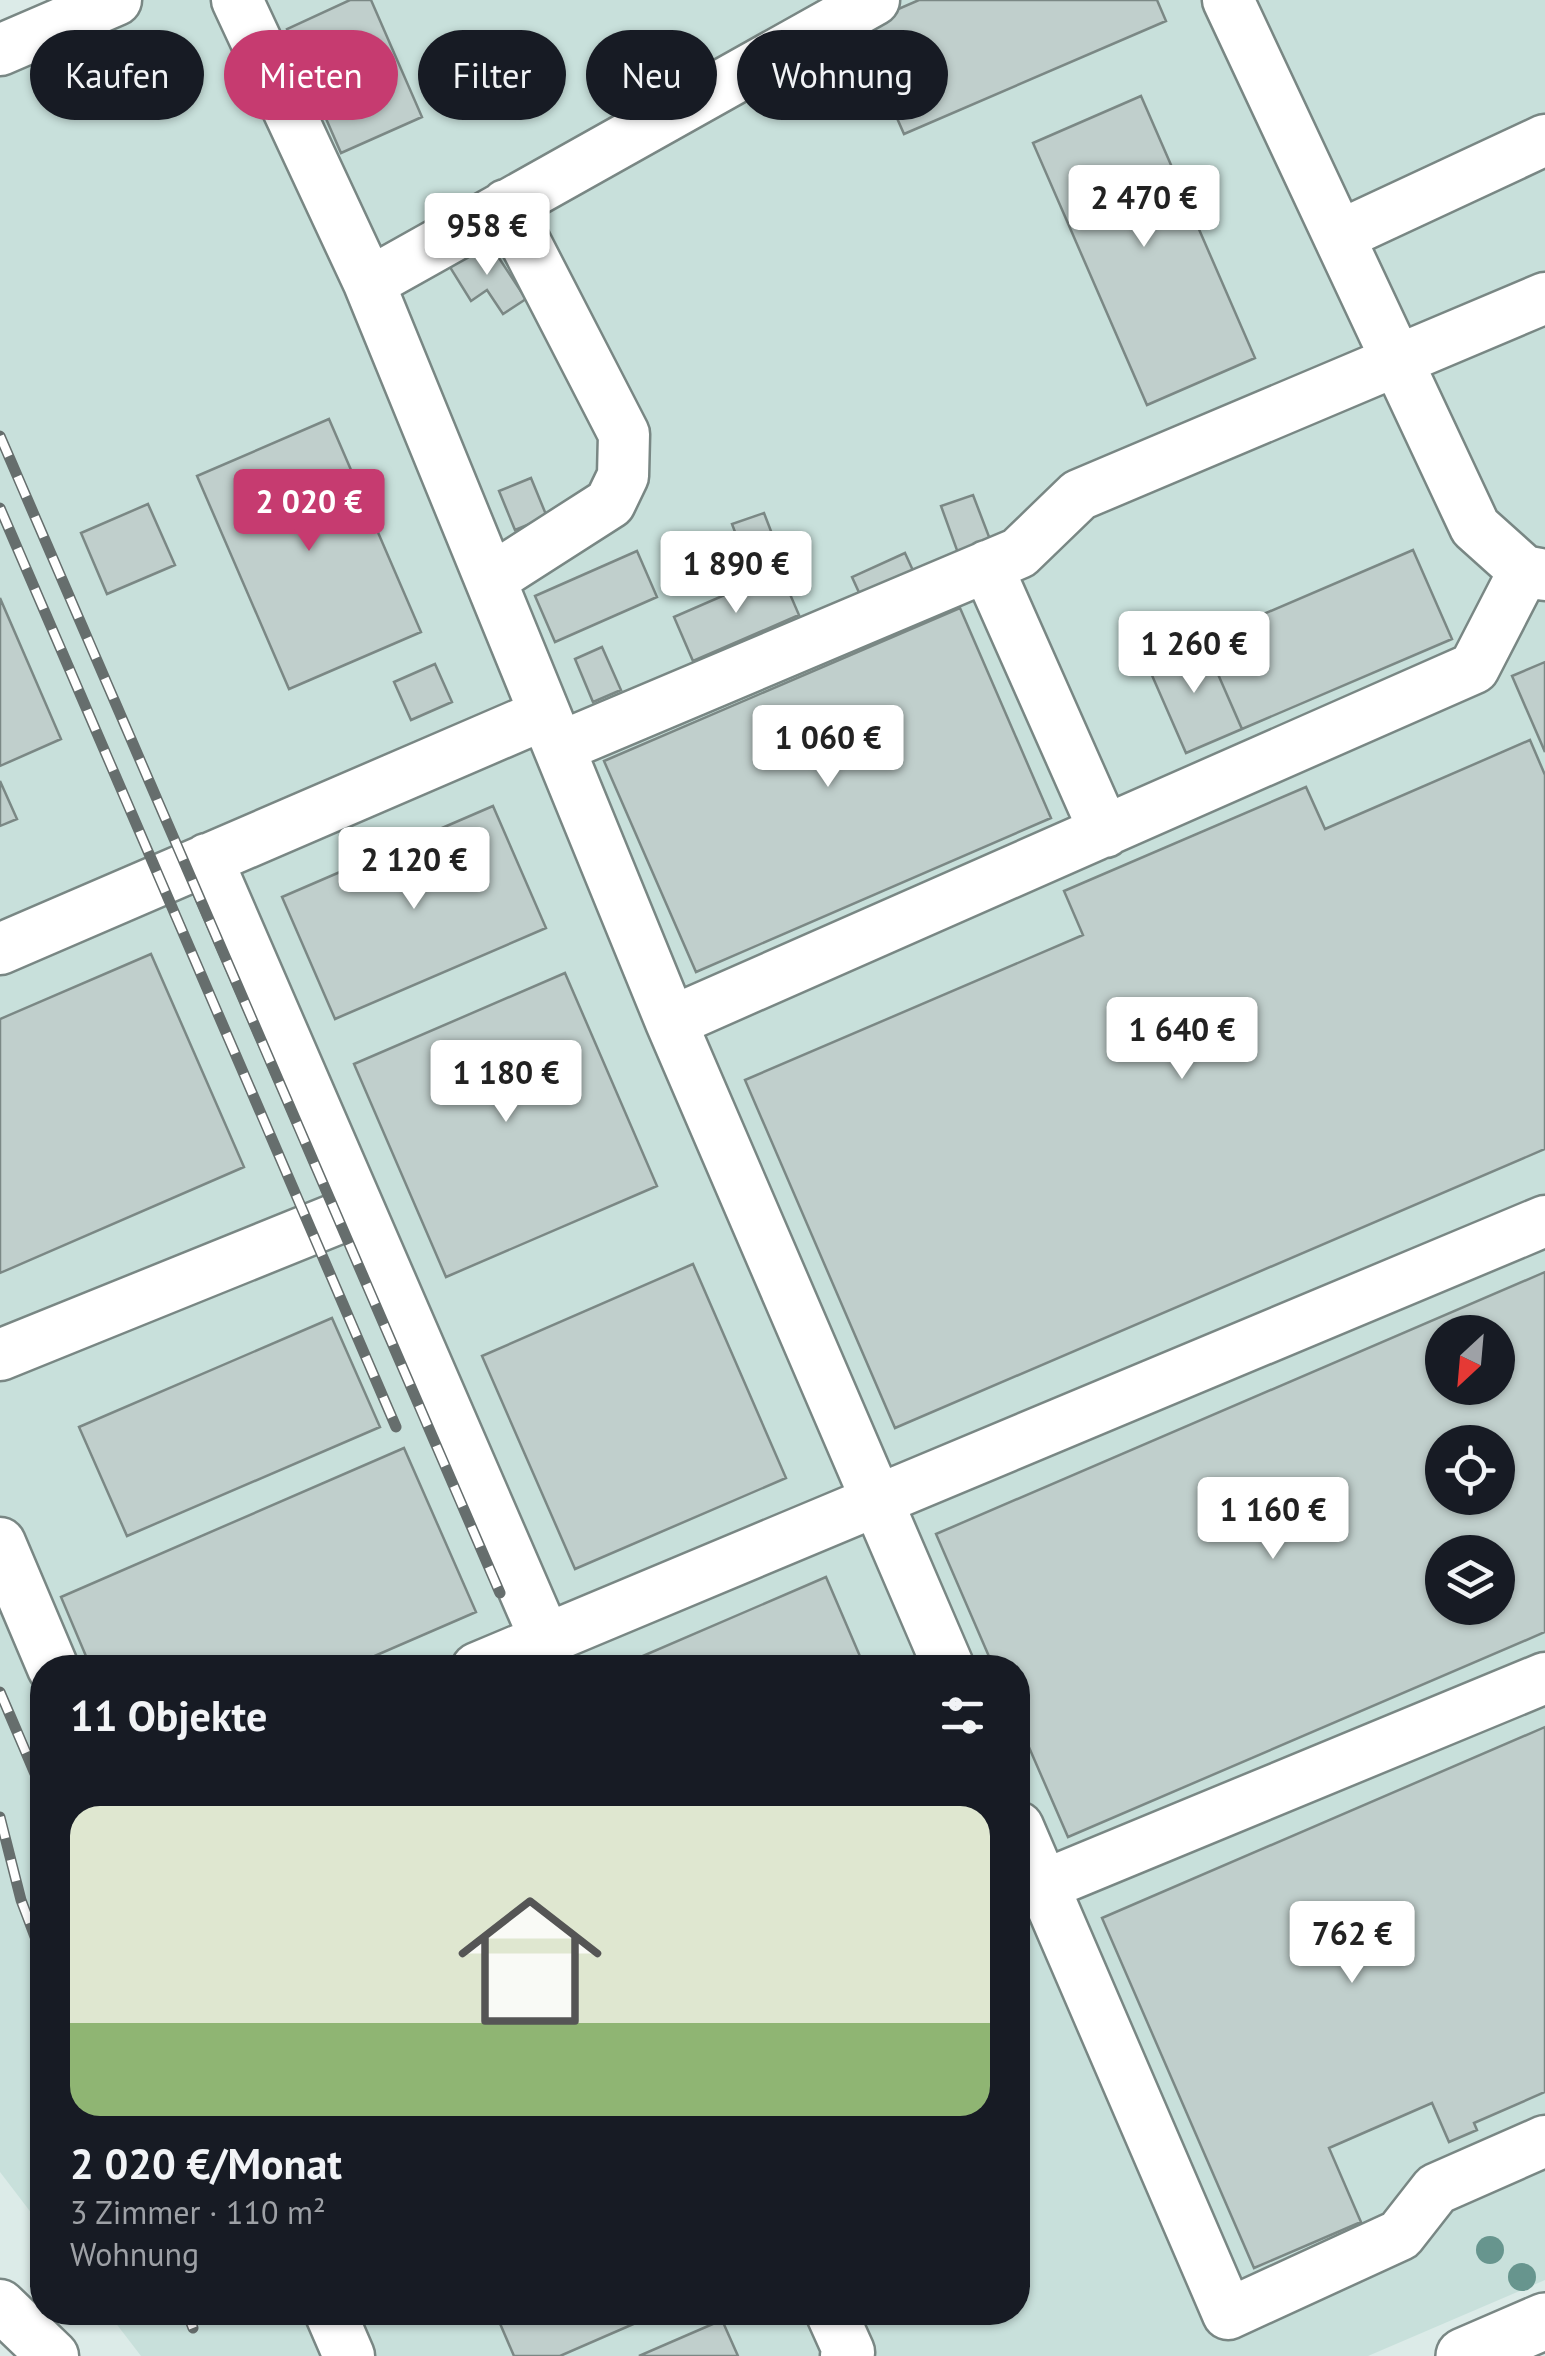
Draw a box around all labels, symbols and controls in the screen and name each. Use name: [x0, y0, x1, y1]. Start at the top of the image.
chip: Kaufen: [30, 30, 204, 120]
chip: Mieten: [224, 30, 398, 120]
chip: Filter: [418, 30, 566, 120]
chip: Neu: [586, 30, 717, 120]
chip: Wohnung: [737, 30, 948, 120]
pin: 2 470 €: [1052, 165, 1236, 250]
text: 2 470 €: [1091, 176, 1197, 218]
pin: 958 €: [417, 193, 557, 278]
text: 958 €: [447, 204, 527, 246]
pin: 2 020 €: [217, 469, 401, 554]
text: 2 020 €: [256, 480, 362, 522]
pin: 1 890 €: [644, 531, 828, 616]
text: 1 890 €: [683, 542, 789, 584]
pin: 1 260 €: [1102, 611, 1286, 696]
text: 1 260 €: [1141, 622, 1247, 664]
pin: 1 060 €: [736, 705, 920, 790]
text: 1 060 €: [775, 716, 881, 758]
pin: 2 120 €: [322, 827, 506, 912]
text: 2 120 €: [361, 838, 467, 880]
pin: 1 640 €: [1090, 997, 1274, 1082]
text: 1 640 €: [1129, 1008, 1235, 1050]
pin: 1 180 €: [414, 1040, 598, 1125]
text: 1 180 €: [453, 1051, 559, 1093]
north arrow: [1425, 1315, 1515, 1405]
map controls: [1425, 1315, 1515, 1625]
button: locate: [1425, 1425, 1515, 1515]
pin: 1 160 €: [1181, 1477, 1365, 1562]
text: 1 160 €: [1220, 1488, 1326, 1530]
button: layers: [1425, 1535, 1515, 1625]
text: 11 Objekte: [70, 1688, 267, 1743]
icon: filters: [935, 1688, 990, 1743]
icon: home: [440, 1871, 620, 2051]
pin: 762 €: [1282, 1901, 1422, 1986]
text: 762 €: [1312, 1912, 1392, 1954]
text: 2 020 €/Monat: [70, 2136, 342, 2191]
text: 3 Zimmer · 110 m²: [70, 2191, 326, 2233]
text: Wohnung: [70, 2233, 199, 2275]

